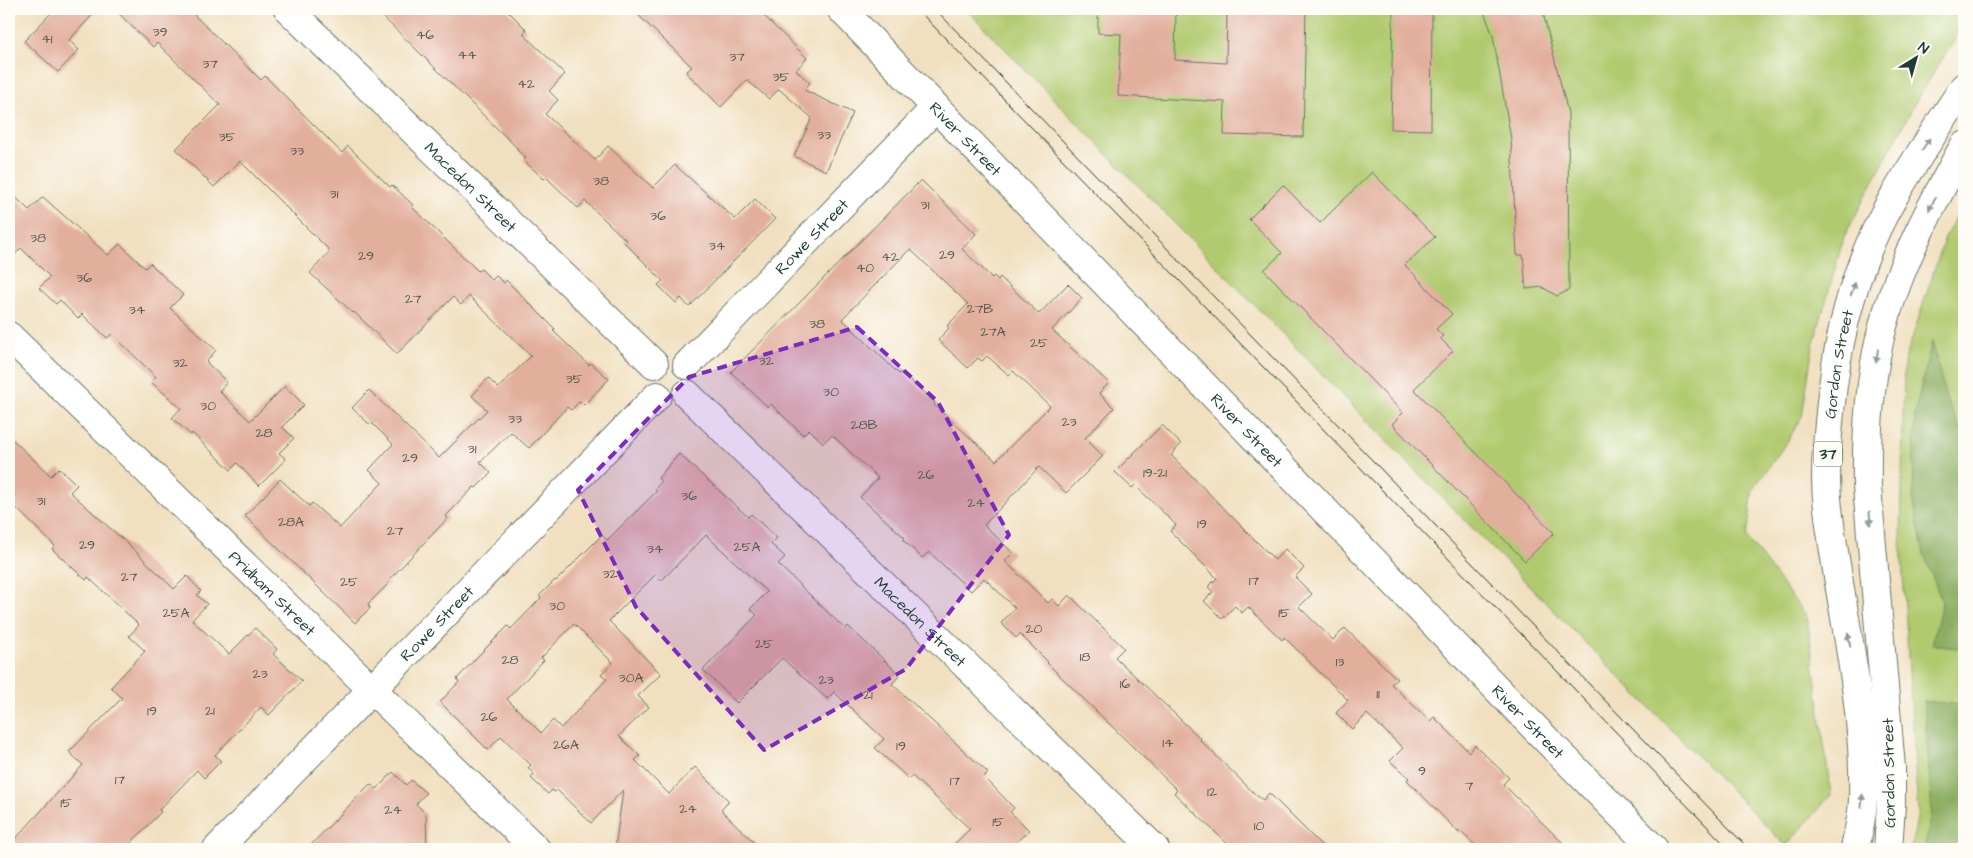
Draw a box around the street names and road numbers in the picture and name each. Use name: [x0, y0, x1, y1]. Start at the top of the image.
street label: River Street: [924, 97, 1007, 182]
street label: Macedon Street: [419, 137, 522, 238]
street label: Rowe Street: [770, 194, 854, 280]
street label: Gordon Street: [1819, 307, 1859, 419]
street label: River Street: [1205, 389, 1288, 473]
road number: 37: [1814, 442, 1842, 466]
street label: Pridham Street: [224, 546, 321, 641]
street label: Macedon Street: [869, 572, 972, 672]
street label: Rowe Street: [395, 581, 480, 666]
street label: River Street: [1487, 680, 1569, 764]
street label: Gordon Street: [1877, 717, 1901, 828]

